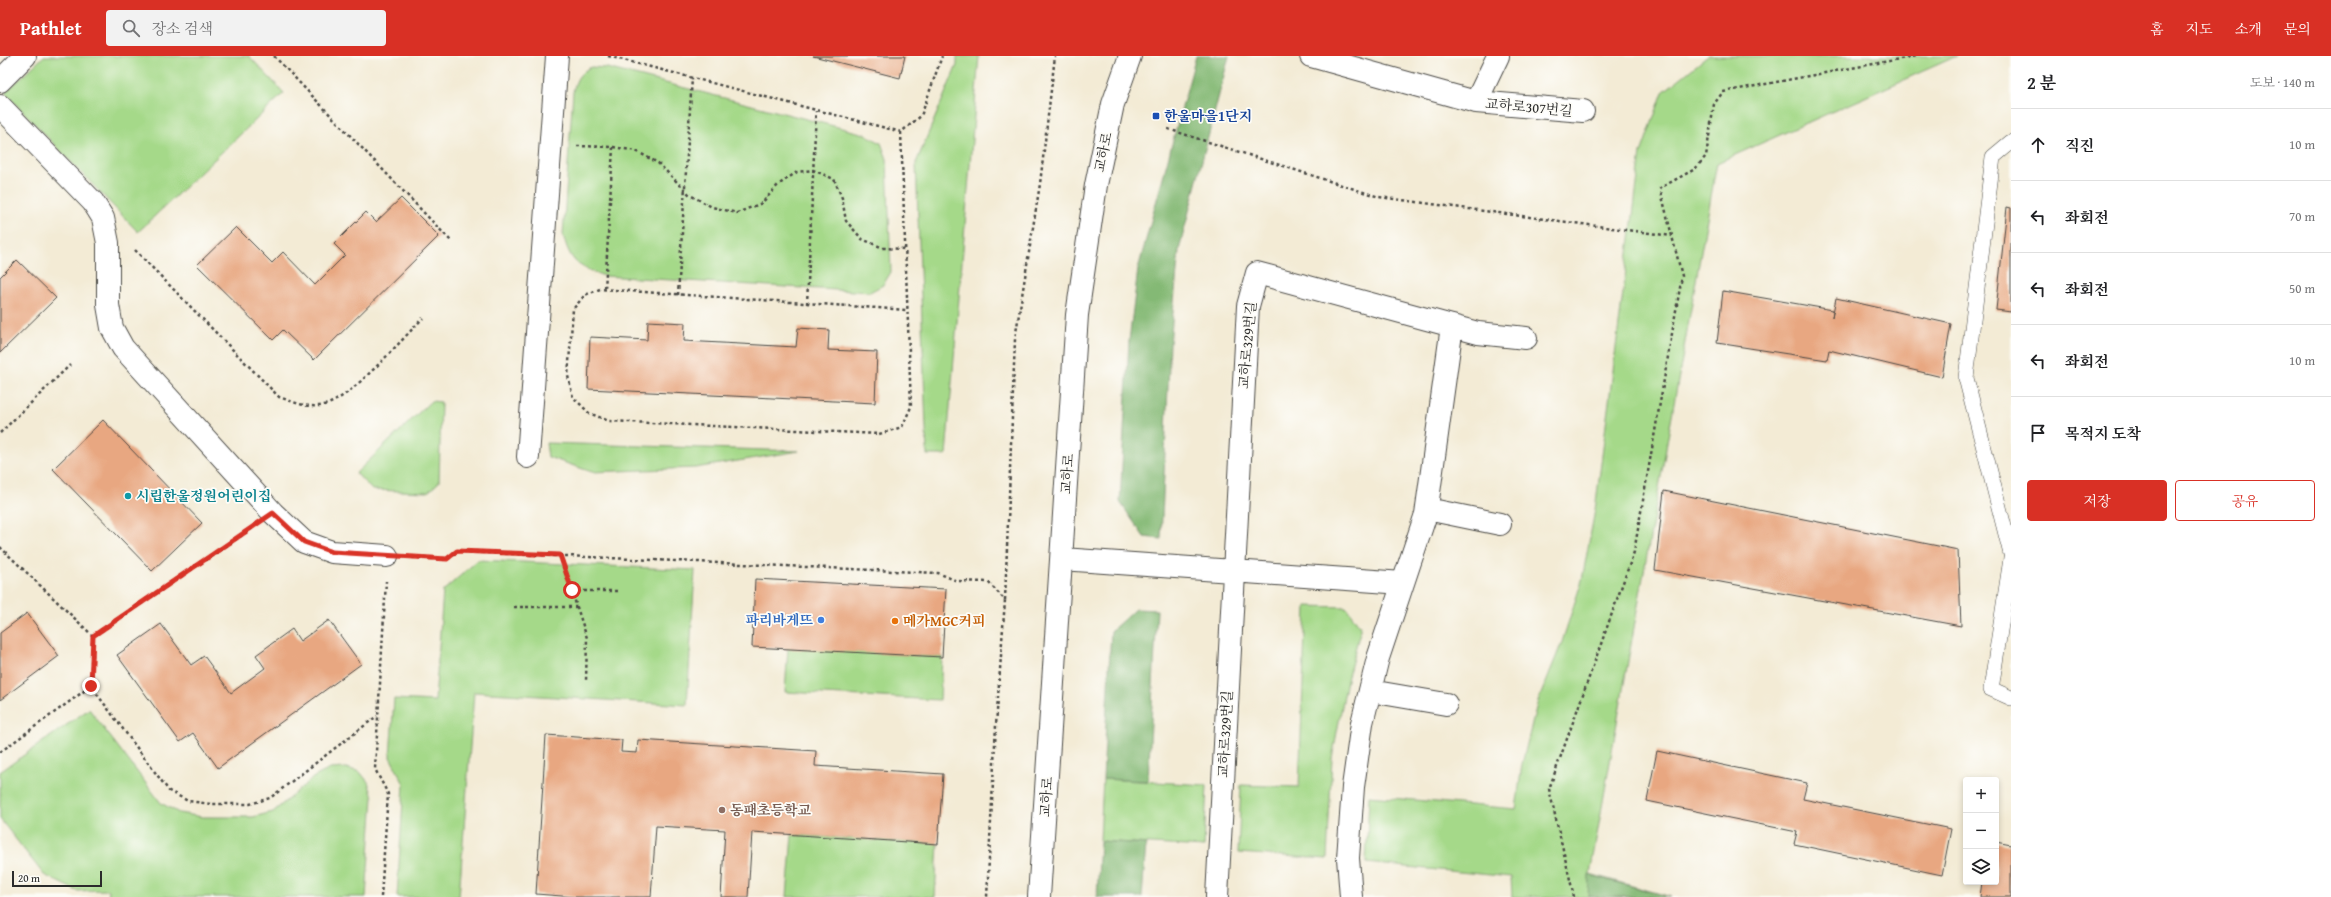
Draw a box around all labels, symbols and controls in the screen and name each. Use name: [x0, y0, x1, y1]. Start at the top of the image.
search box: [106, 10, 386, 46]
text: Pathlet: [20, 14, 82, 42]
icon: search: [120, 17, 142, 39]
text: 장소 검색: [152, 18, 213, 39]
text: 홈: [2150, 19, 2164, 39]
text: 지도: [2186, 19, 2213, 39]
text: 소개: [2235, 19, 2262, 39]
text: 문의: [2284, 19, 2311, 39]
text: 2 분: [2027, 70, 2056, 95]
text: 도보 · 140 m: [2250, 73, 2315, 92]
street label: 교하로307번길: [1484, 93, 1574, 121]
place label: 한울마을1단지: [1164, 106, 1252, 126]
marker: 한울마을1단지: [1151, 111, 1161, 121]
street label: 교하로: [1089, 130, 1117, 174]
icon: ahead: [2027, 134, 2049, 156]
text: 직진: [2065, 135, 2094, 156]
text: 10 m: [2289, 135, 2315, 154]
icon: left: [2027, 206, 2049, 228]
text: 좌회전: [2065, 207, 2108, 228]
text: 70 m: [2289, 207, 2315, 226]
icon: left: [2027, 278, 2049, 300]
text: 좌회전: [2065, 279, 2108, 300]
text: 50 m: [2289, 279, 2315, 298]
street label: 교하로329번길: [1233, 300, 1261, 390]
icon: left: [2027, 350, 2049, 372]
text: 좌회전: [2065, 351, 2108, 372]
text: 10 m: [2289, 351, 2315, 370]
icon: arrive: [2027, 422, 2049, 444]
text: 목적지 도착: [2065, 423, 2141, 444]
street label: 교하로: [1056, 453, 1078, 495]
button: 저장: [2027, 480, 2167, 521]
button: 공유: [2175, 480, 2315, 521]
place label: 시립한울정원어린이집: [136, 486, 271, 506]
marker: 시립한울정원어린이집: [123, 491, 133, 501]
route start: [563, 581, 581, 599]
place label: 파리바게뜨: [745, 610, 813, 630]
place label: 메가MGC커피: [903, 611, 986, 631]
marker: 파리바게뜨: [816, 615, 826, 625]
marker: 메가MGC커피: [890, 616, 900, 626]
route end: [82, 677, 100, 695]
street label: 교하로329번길: [1213, 690, 1237, 778]
street label: 교하로: [1035, 776, 1057, 818]
map controls: [1963, 777, 1999, 885]
button: +: [1963, 777, 1999, 813]
place label: 동패초등학교: [730, 800, 812, 820]
marker: 동패초등학교: [717, 805, 727, 815]
button: −: [1963, 813, 1999, 849]
button: layers: [1963, 849, 1999, 885]
scale bar: [12, 869, 102, 888]
text: 20 m: [18, 870, 40, 886]

